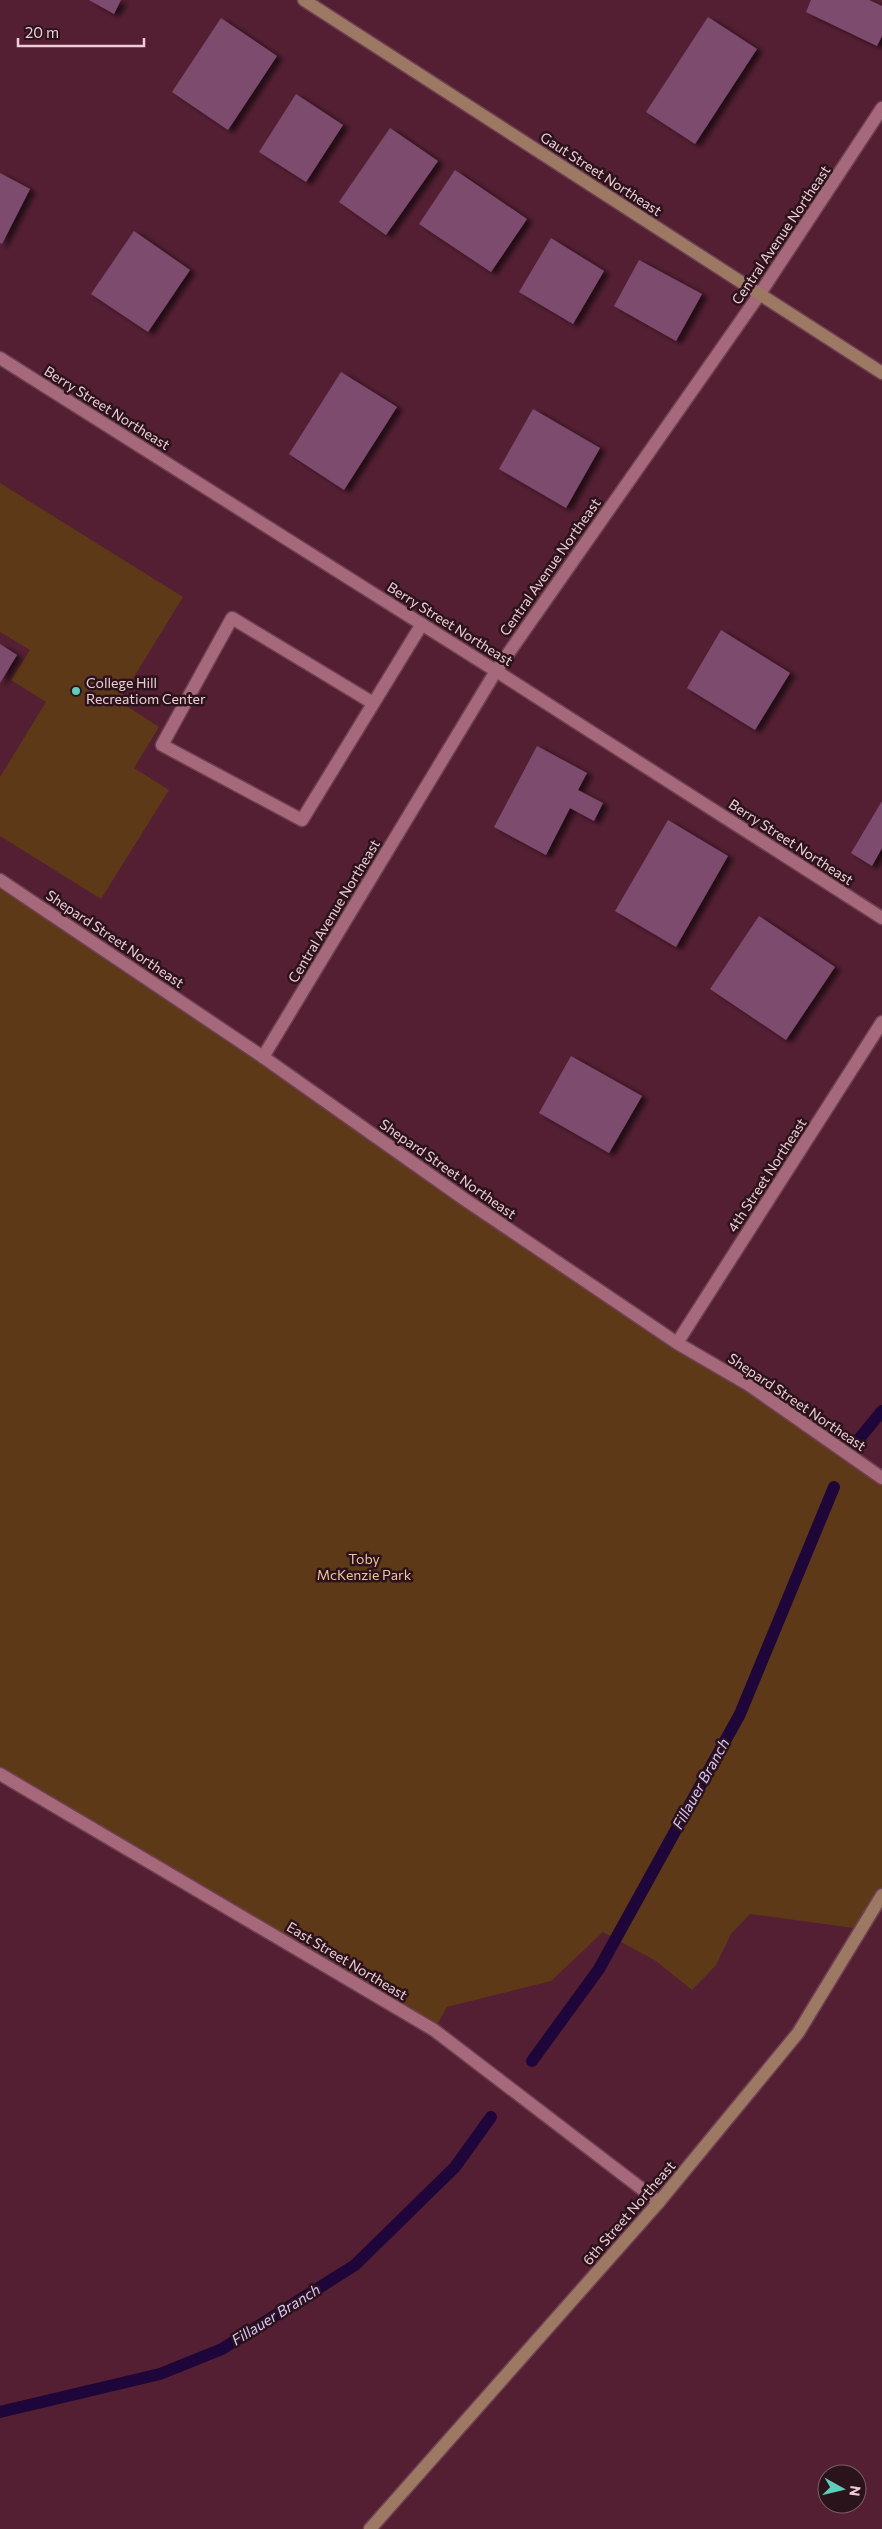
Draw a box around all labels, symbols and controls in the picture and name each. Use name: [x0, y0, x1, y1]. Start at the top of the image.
scale bar: [18, 15, 144, 47]
text: 20 m: [25, 23, 59, 41]
street label: Gaut Street Northeast: [537, 128, 665, 219]
street label: Central Avenue Northeast: [728, 162, 834, 308]
street label: Berry Street Northeast: [41, 362, 173, 453]
street label: Central Avenue Northeast: [496, 494, 604, 639]
street label: Berry Street Northeast: [384, 578, 516, 669]
place label: College Hill Recreatiom Center: [86, 674, 206, 707]
marker: College Hill Recreatiom Center: [70, 685, 82, 697]
street label: Berry Street Northeast: [726, 795, 857, 888]
street label: Central Avenue Northeast: [284, 836, 383, 985]
street label: Shepard Street Northeast: [43, 886, 188, 991]
street label: 4th Street Northeast: [723, 1114, 810, 1235]
street label: Shepard Street Northeast: [377, 1115, 520, 1222]
street label: Shepard Street Northeast: [725, 1349, 870, 1454]
park label: Toby McKenzie Park: [317, 1550, 412, 1583]
water label: Fillauer Branch: [668, 1735, 732, 1832]
street label: East Street Northeast: [284, 1918, 411, 2003]
street label: 6th Street Northeast: [579, 2157, 679, 2268]
water label: Fillauer Branch: [228, 2280, 323, 2349]
north arrow: [817, 2464, 867, 2514]
text: N: [846, 2484, 865, 2497]

